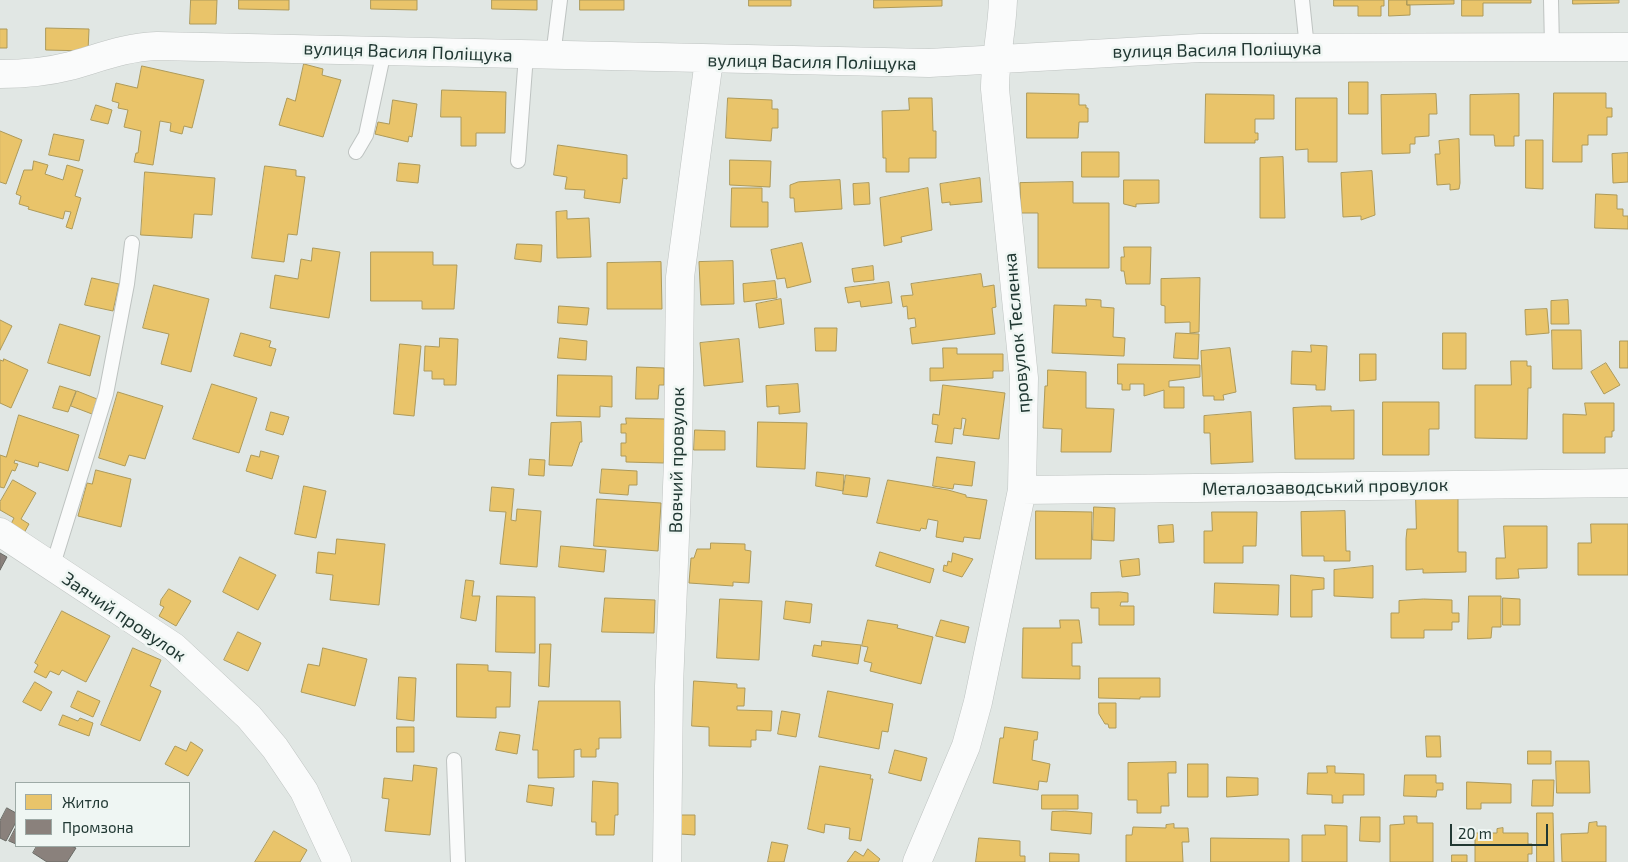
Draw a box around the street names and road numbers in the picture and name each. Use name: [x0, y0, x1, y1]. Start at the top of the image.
street label: вулиця Василя Поліщука: [1112, 37, 1322, 63]
street label: вулиця Василя Поліщука: [303, 38, 513, 66]
street label: вулиця Василя Поліщука: [707, 49, 917, 75]
street label: провулок Тесленка: [999, 252, 1035, 414]
street label: Вовчий провулок: [665, 387, 689, 533]
street label: Металозаводський провулок: [1202, 474, 1448, 500]
street label: Заячий провулок: [58, 568, 190, 666]

